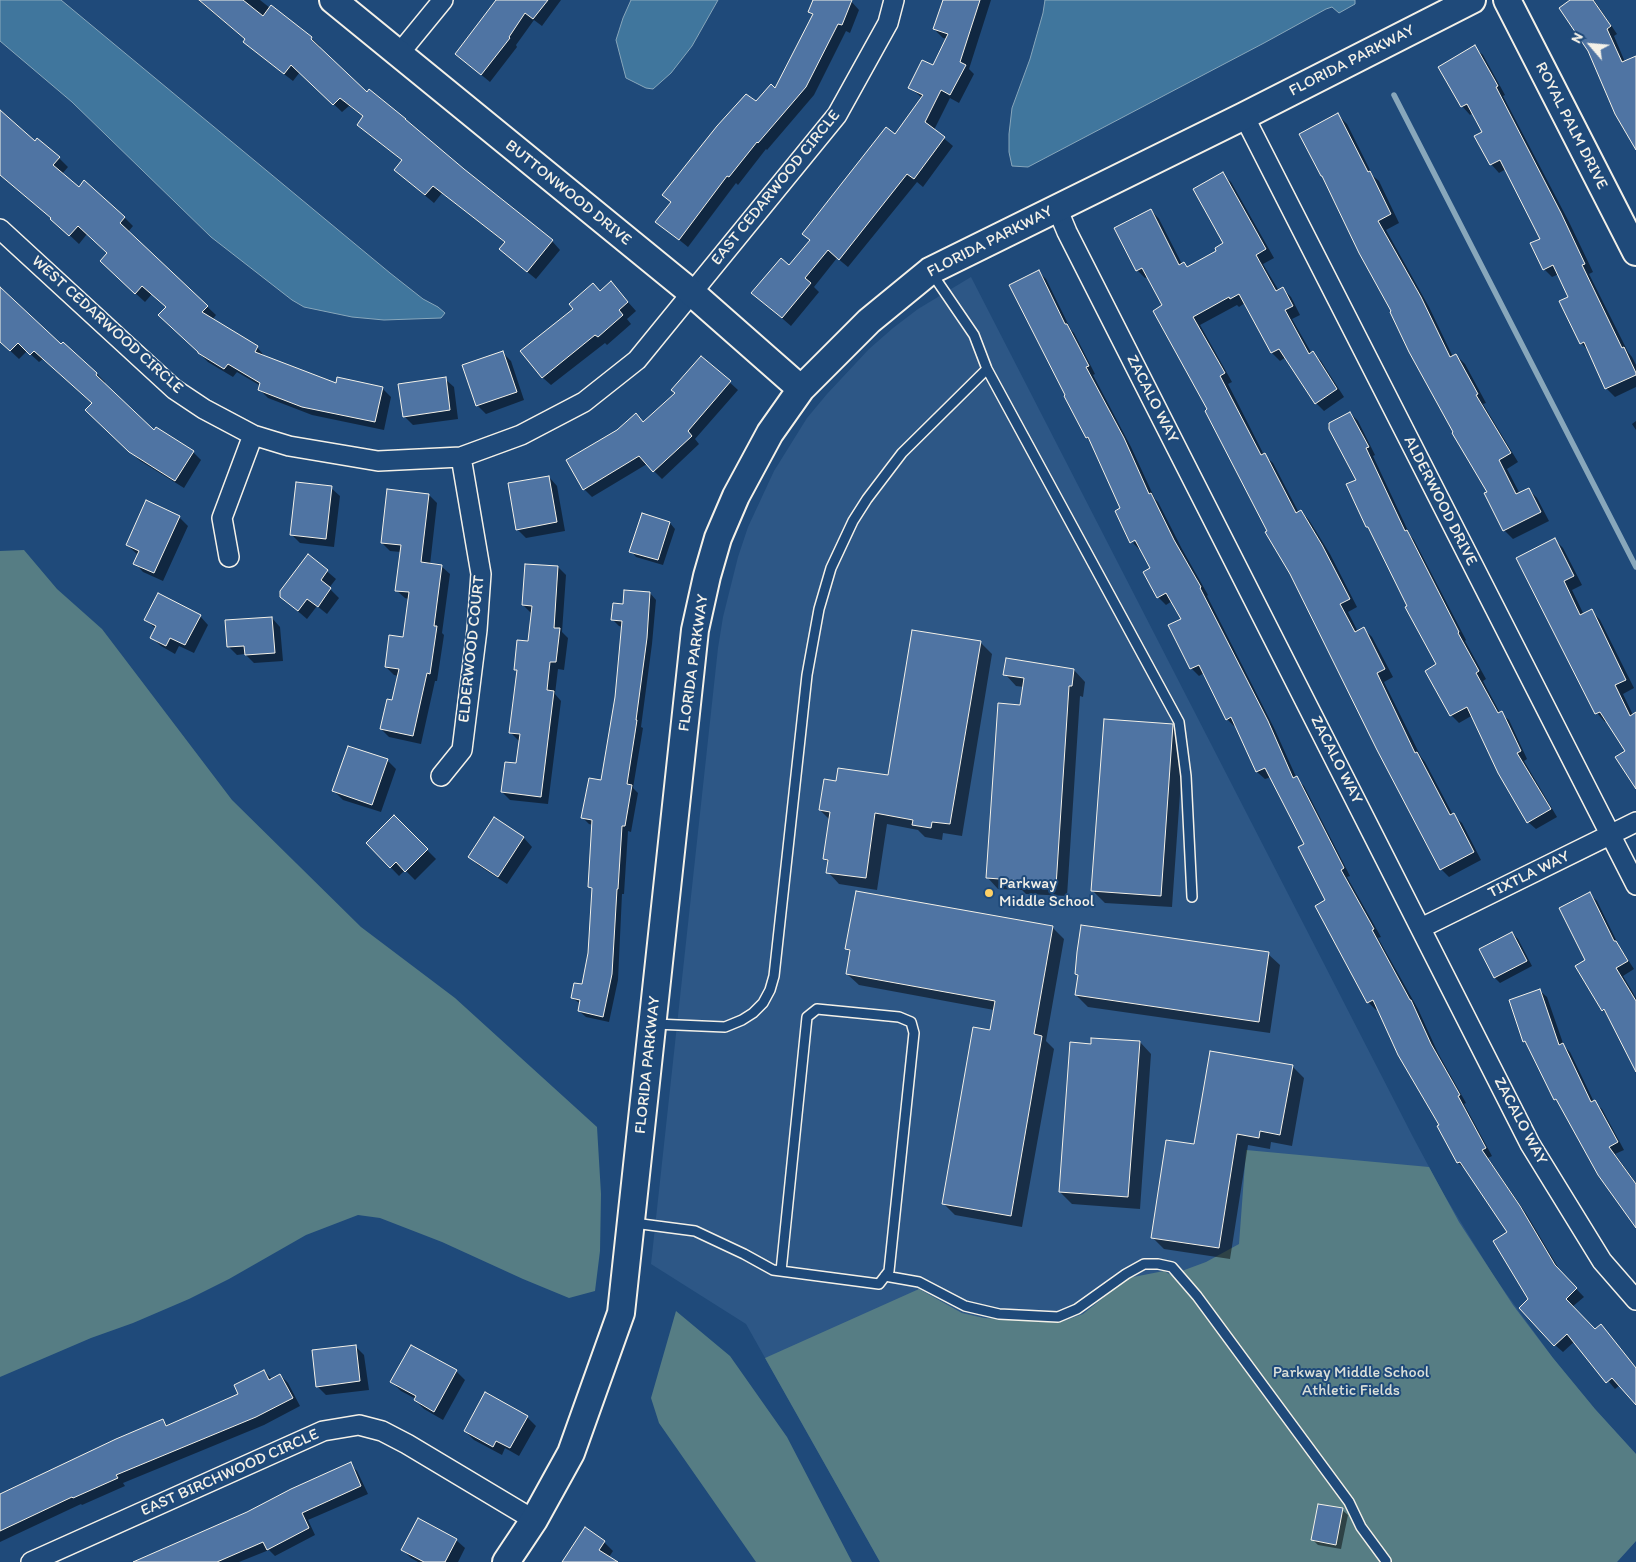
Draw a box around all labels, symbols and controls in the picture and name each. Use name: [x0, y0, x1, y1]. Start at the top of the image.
north arrow: [1566, 20, 1616, 70]
street label: FLORIDA PARKWAY: [1286, 21, 1418, 101]
text: N: [1567, 30, 1587, 46]
street label: ROYAL PALM DRIVE: [1531, 59, 1611, 193]
street label: EAST CEDARWOOD CIRCLE: [707, 107, 845, 269]
street label: BUTTONWOOD DRIVE: [501, 136, 635, 250]
street label: FLORIDA PARKWAY: [924, 202, 1056, 282]
street label: WEST CEDARWOOD CIRCLE: [27, 252, 187, 398]
street label: ZACALO WAY: [1122, 352, 1182, 446]
street label: ALDERWOOD DRIVE: [1399, 433, 1481, 569]
street label: ELDERWOOD COURT: [455, 574, 489, 724]
street label: FLORIDA PARKWAY: [675, 593, 713, 733]
street label: ZACALO WAY: [1306, 713, 1366, 807]
street label: TIXTLA WAY: [1485, 847, 1573, 903]
place label: Parkway Middle School: [999, 874, 1094, 912]
marker: Parkway Middle School: [983, 887, 995, 899]
street label: FLORIDA PARKWAY: [631, 995, 665, 1135]
street label: ZACALO WAY: [1489, 1074, 1551, 1168]
park label: Parkway Middle School Athletic Fields: [1273, 1363, 1429, 1401]
street label: EAST BIRCHWOOD CIRCLE: [138, 1425, 322, 1521]

